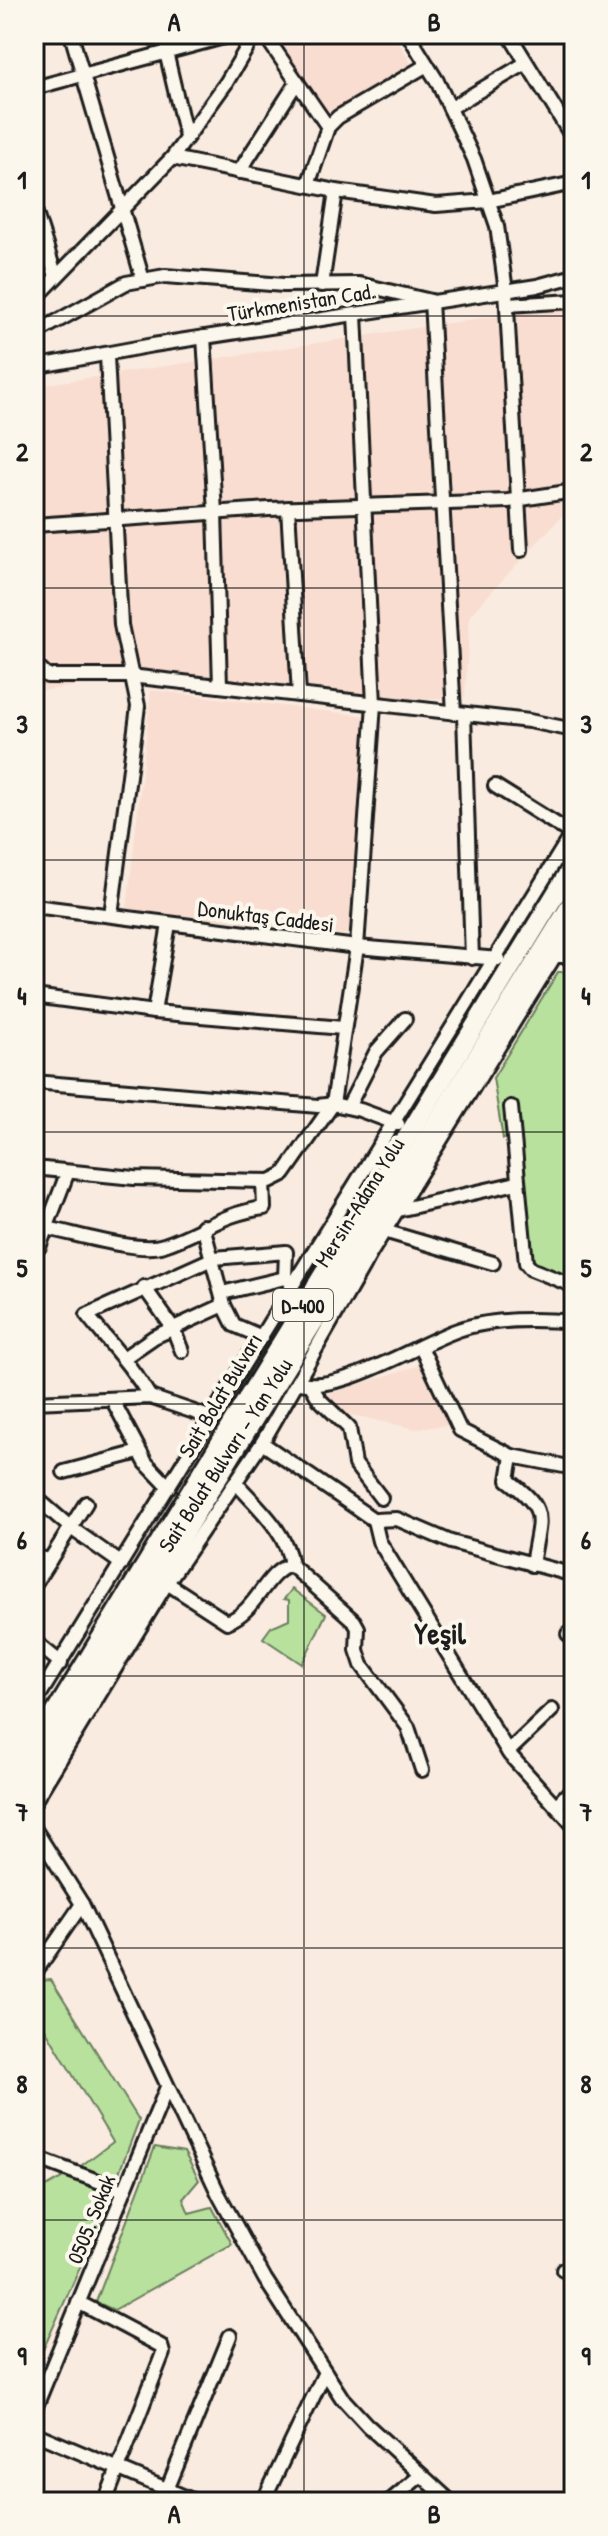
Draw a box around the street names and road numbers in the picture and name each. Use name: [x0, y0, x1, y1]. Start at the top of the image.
street label: Türkmenistan Cad.: [225, 276, 377, 328]
street label: Donuktaş Caddesi: [196, 893, 336, 939]
street label: Mersin-Adana Yolu: [307, 1131, 411, 1272]
road number: D-400: [273, 1289, 333, 1321]
street label: Sait Bolat Bulvarı: [171, 1327, 269, 1463]
street label: Sait Bolat Bulvarı - Yan Yolu: [151, 1352, 299, 1558]
street label: 0505. Sokak: [59, 2170, 123, 2268]

